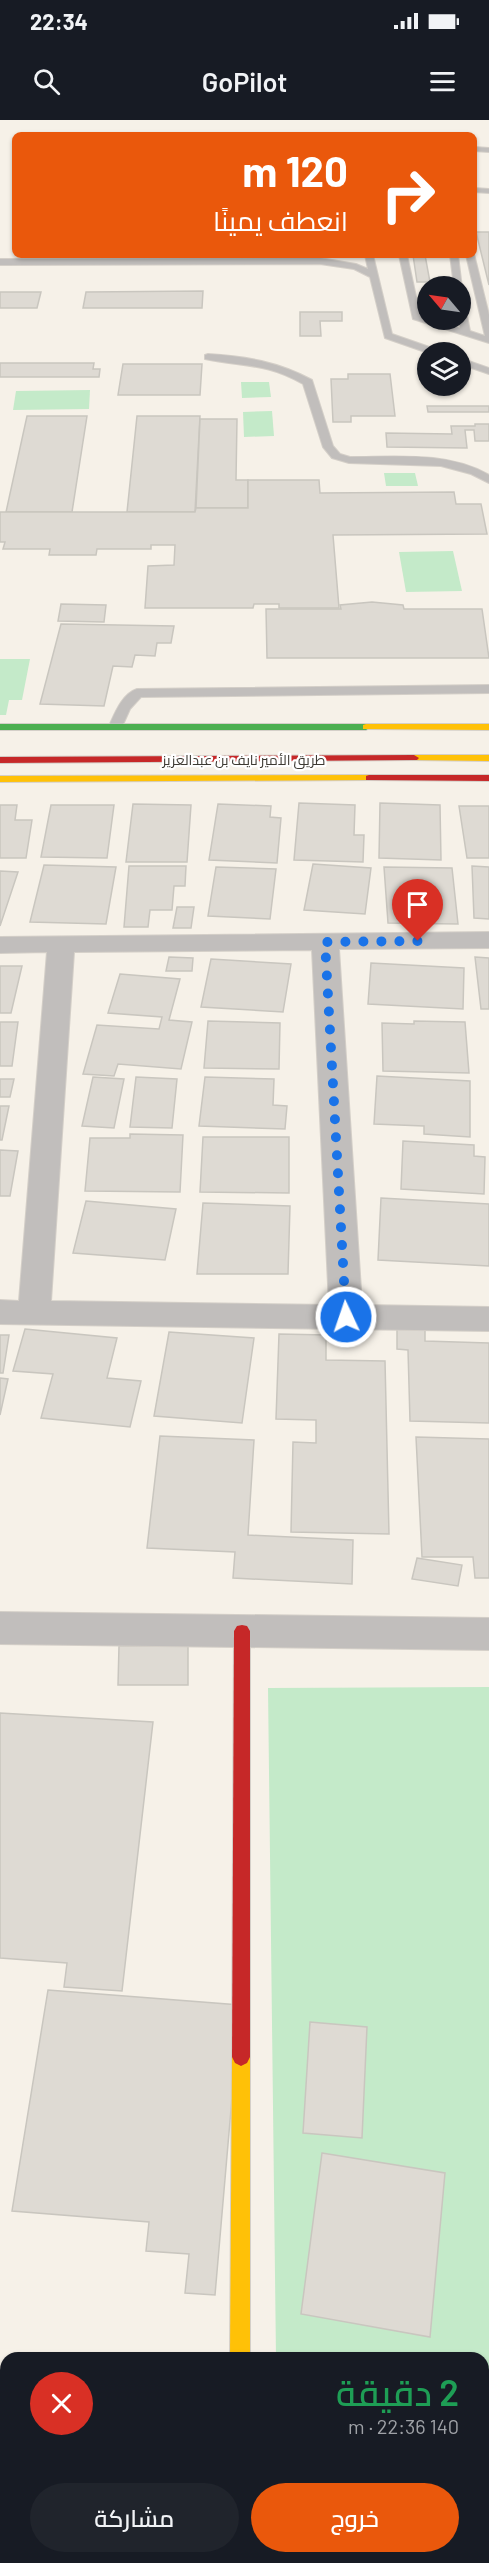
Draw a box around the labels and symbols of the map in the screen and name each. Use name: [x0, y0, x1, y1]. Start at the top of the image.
north arrow: [417, 276, 471, 330]
street label: طريق الأمير نايف بن عبدالعزيز: [162, 751, 325, 769]
pin: [392, 879, 443, 941]
position arrow: [314, 1285, 378, 1349]

